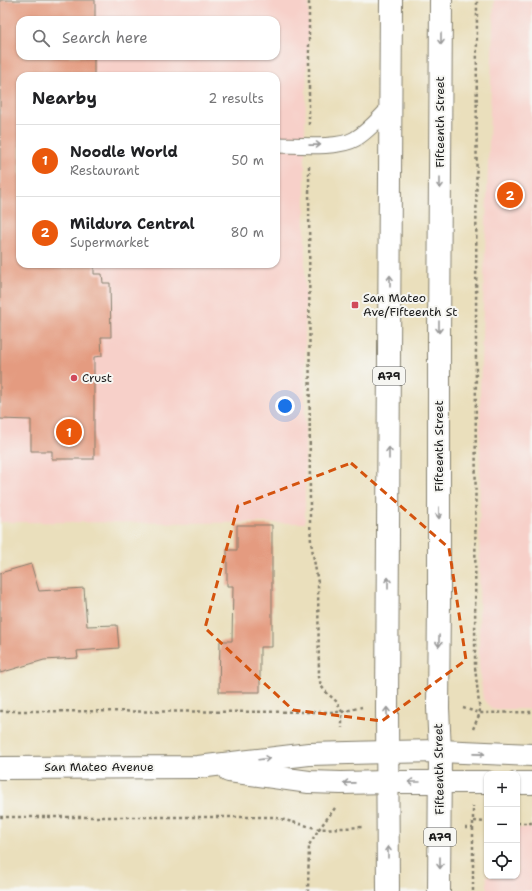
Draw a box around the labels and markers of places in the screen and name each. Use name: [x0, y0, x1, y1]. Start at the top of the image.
pin: 2: [497, 180, 523, 210]
place label: San Mateo Ave/Fifteenth St: [363, 290, 458, 320]
marker: San Mateo Ave/Fifteenth St: [350, 300, 360, 310]
place label: Crust: [82, 370, 112, 386]
marker: Crust: [69, 373, 79, 383]
pin: 1: [56, 417, 82, 447]

